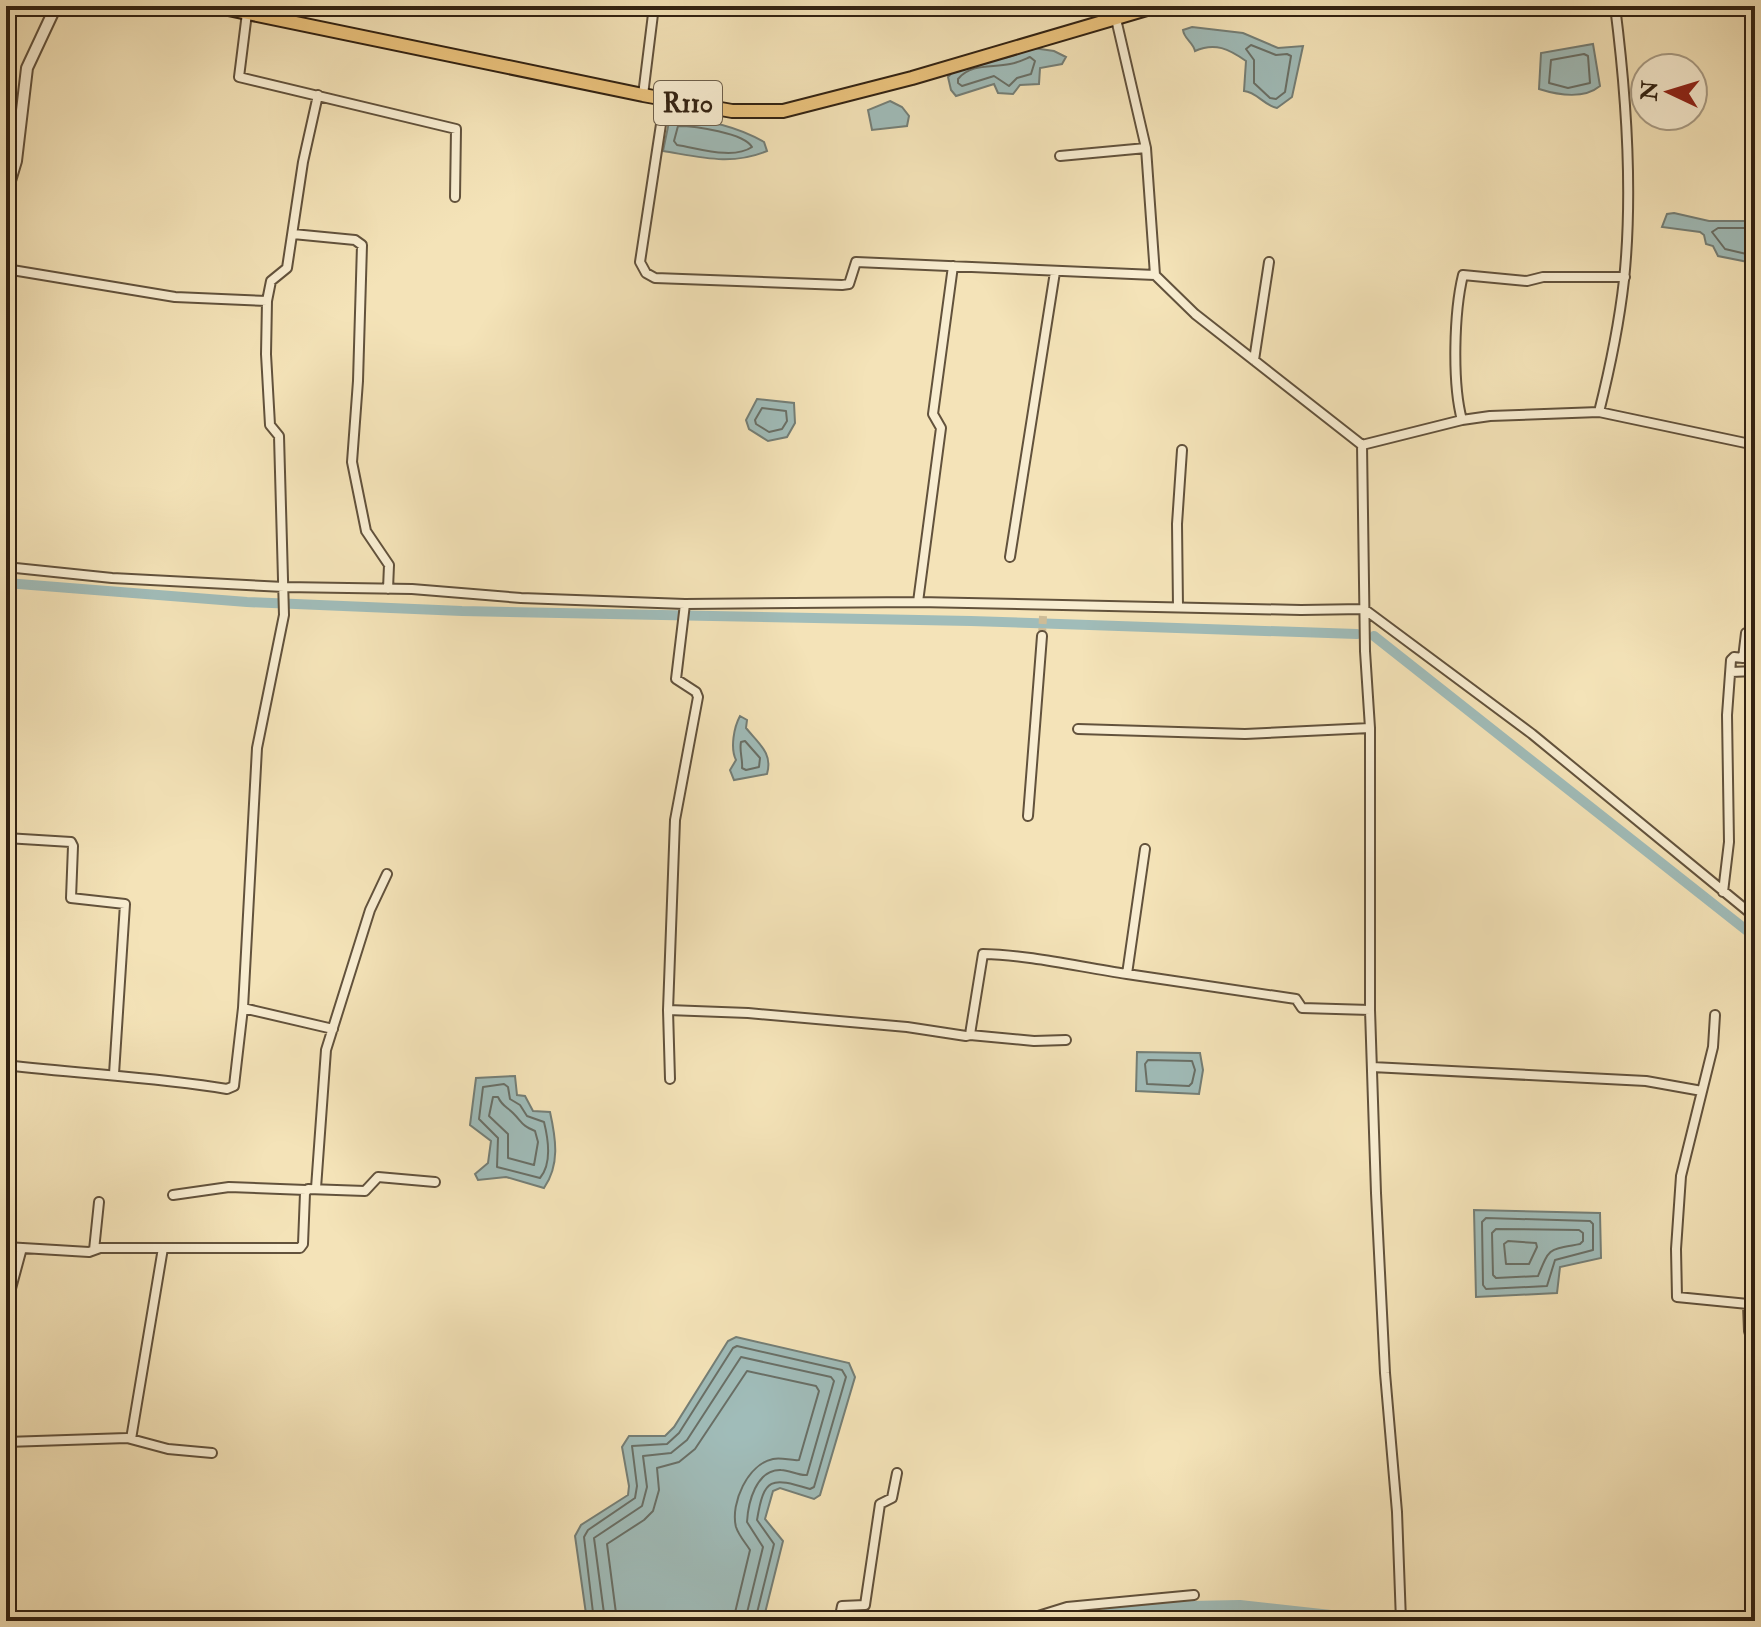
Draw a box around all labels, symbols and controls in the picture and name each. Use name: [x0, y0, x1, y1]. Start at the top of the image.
north arrow: [1629, 52, 1709, 132]
text: N: [1635, 80, 1665, 102]
road number: R110: [654, 81, 722, 125]

